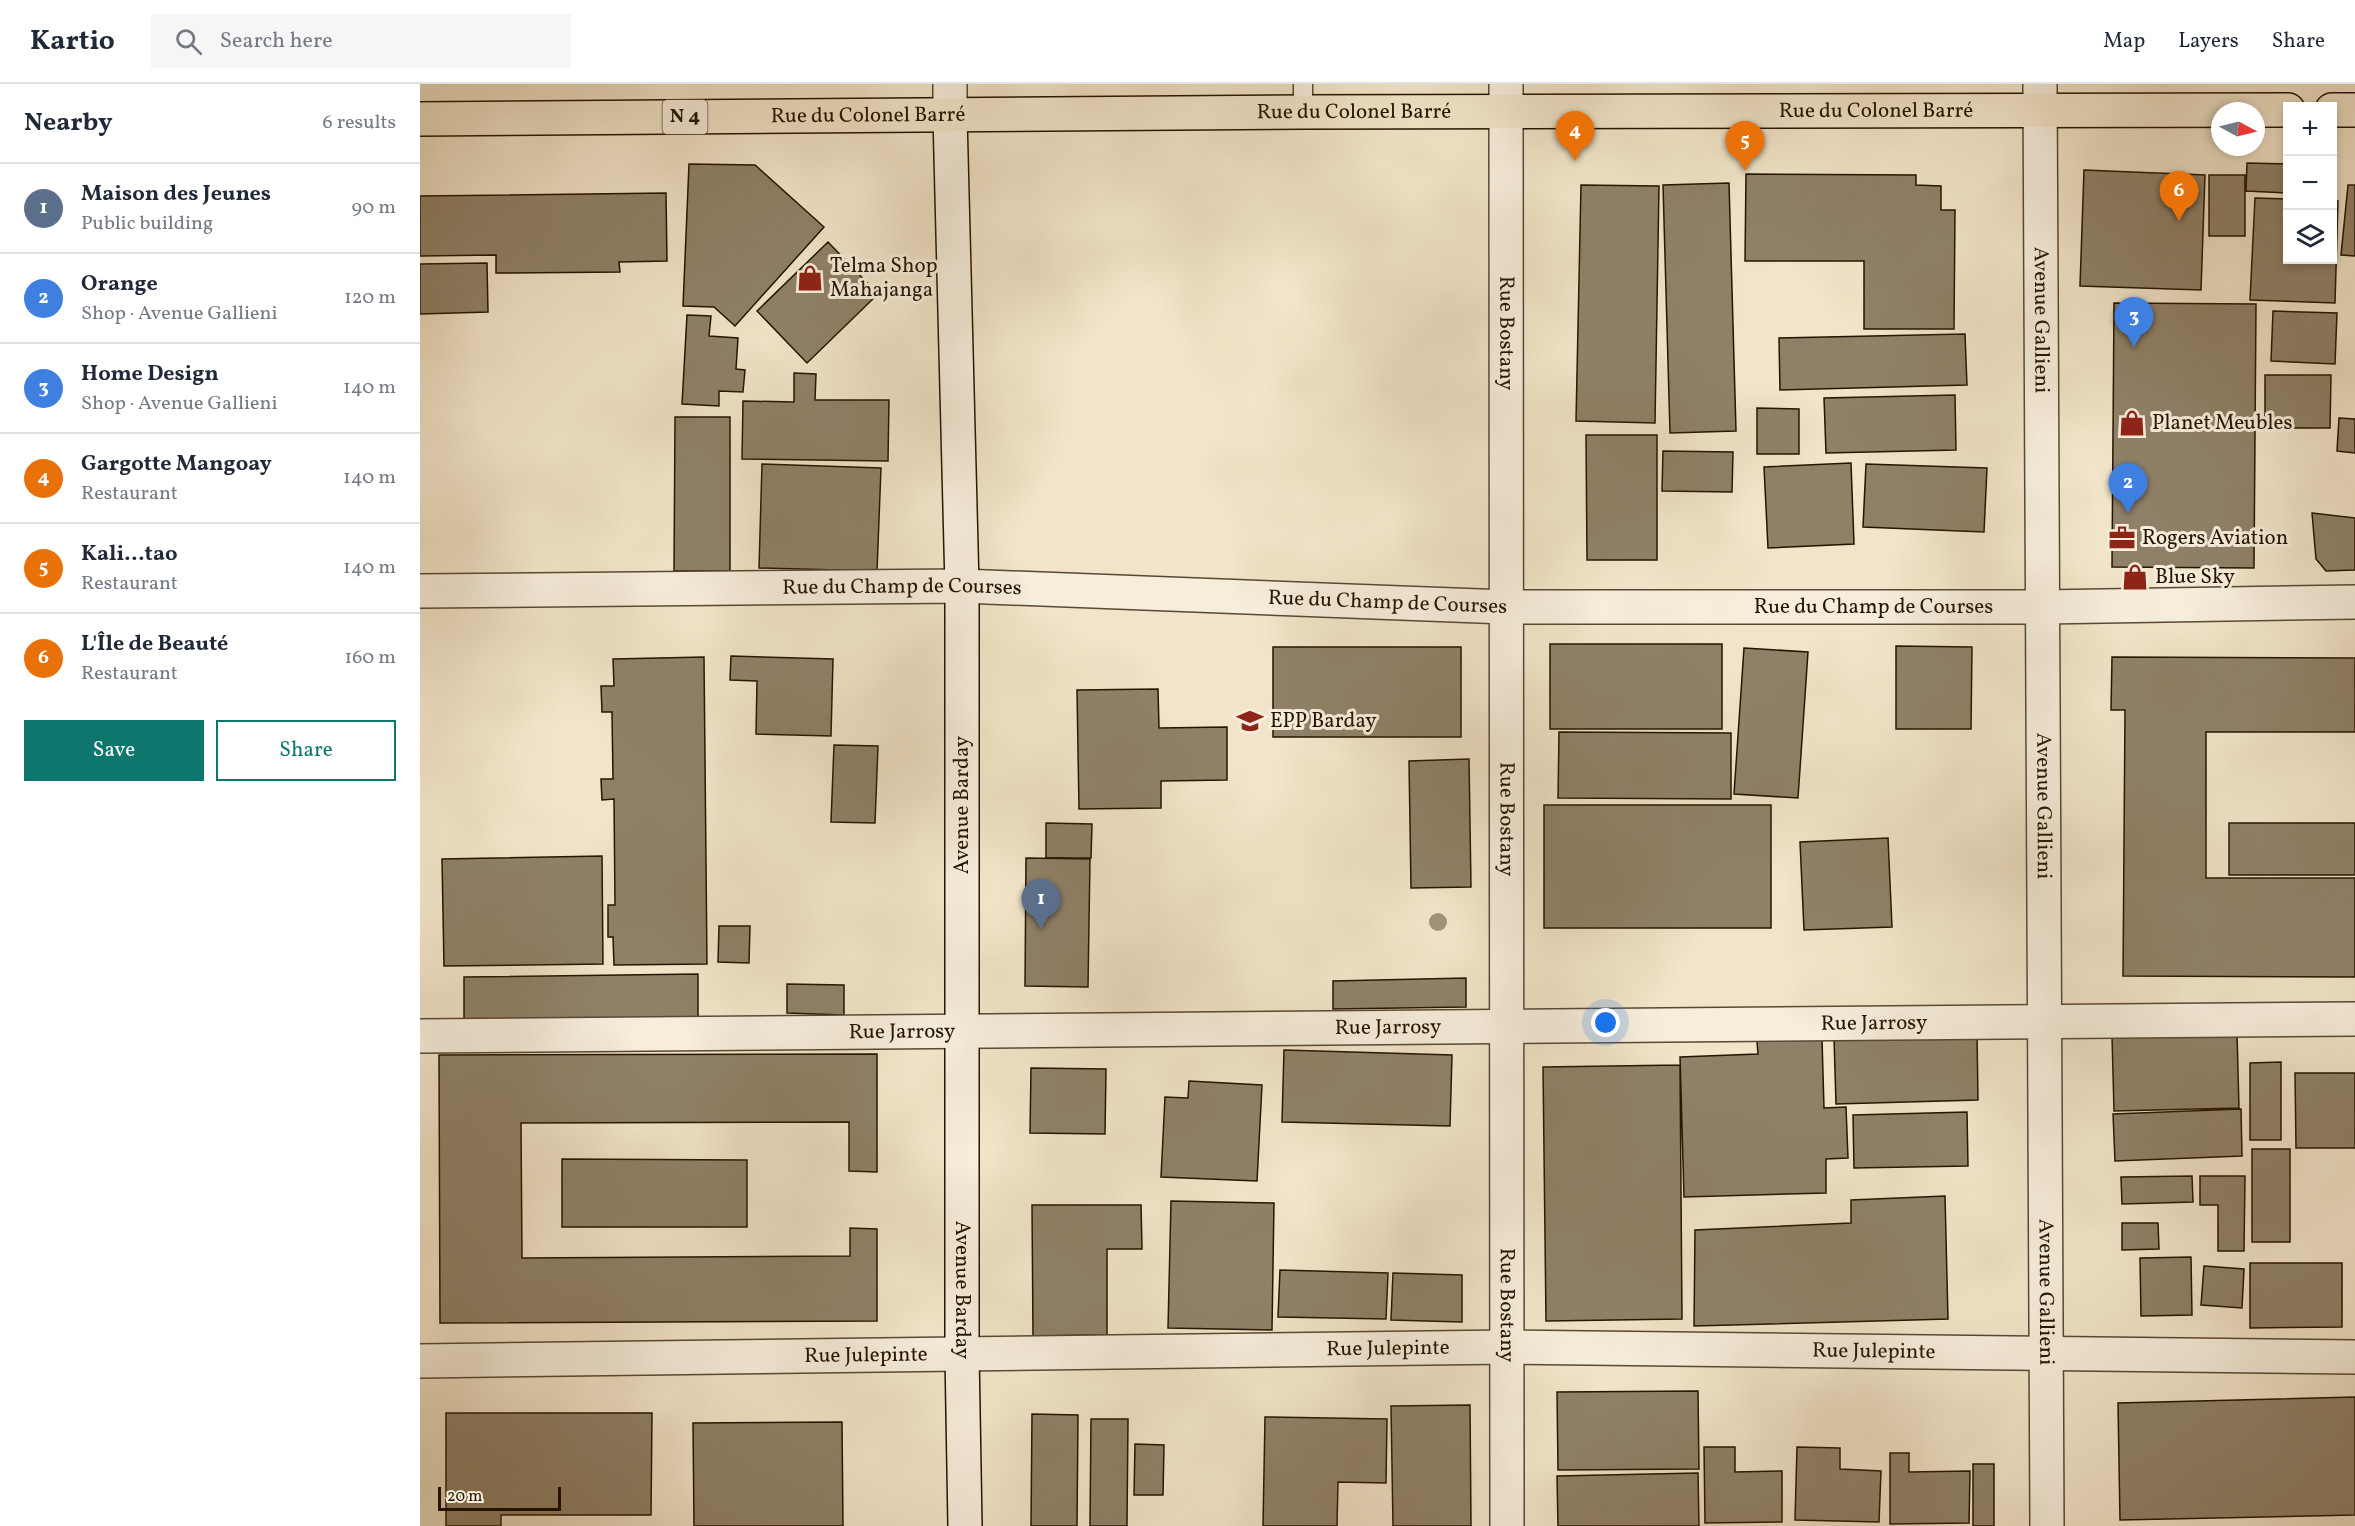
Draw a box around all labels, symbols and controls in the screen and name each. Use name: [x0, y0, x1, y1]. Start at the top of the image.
search box: [151, 14, 571, 68]
text: Kartio: [30, 22, 115, 61]
icon: search: [172, 25, 205, 58]
text: Search here: [220, 26, 333, 57]
text: Map: [2103, 27, 2145, 56]
text: Layers: [2178, 27, 2239, 56]
text: Share: [2272, 27, 2325, 56]
street label: Rue du Colonel Barré: [1779, 96, 1973, 126]
street label: Rue du Colonel Barré: [1257, 97, 1451, 127]
road number: N 4: [662, 100, 708, 134]
street label: Rue du Colonel Barré: [771, 100, 965, 131]
north arrow: [2211, 102, 2265, 156]
map controls: [2283, 102, 2337, 264]
button: +: [2283, 102, 2337, 156]
text: Nearby: [24, 105, 113, 141]
text: 6 results: [323, 109, 396, 137]
pin: 4: [1556, 112, 1594, 161]
pin: 5: [1726, 122, 1764, 171]
button: −: [2283, 156, 2337, 210]
pin: 6: [2160, 172, 2198, 221]
text: Maison des Jeunes: [81, 179, 271, 210]
text: 1: [39, 194, 48, 222]
text: 90 m: [352, 194, 396, 222]
text: Public building: [81, 210, 213, 238]
button: layers: [2283, 210, 2337, 264]
street label: Avenue Gallieni: [2026, 247, 2056, 393]
place label: Telma Shop Mahajanga: [830, 252, 938, 305]
shop icon: Telma Shop Mahajanga: [795, 263, 825, 293]
text: Orange: [81, 269, 158, 300]
street label: Rue Bostany: [1492, 276, 1521, 391]
text: 2: [38, 284, 49, 312]
text: 120 m: [344, 284, 396, 312]
pin: 3: [2114, 298, 2154, 347]
text: Shop · Avenue Gallieni: [81, 300, 277, 328]
text: Home Design: [81, 359, 219, 390]
text: 3: [38, 374, 49, 402]
text: 140 m: [343, 374, 396, 402]
text: Shop · Avenue Gallieni: [81, 390, 277, 418]
shop icon: Planet Meubles: [2117, 408, 2147, 438]
place label: Planet Meubles: [2152, 409, 2292, 438]
text: Gargotte Mangoay: [81, 449, 272, 480]
text: 4: [37, 464, 50, 492]
text: 140 m: [343, 464, 396, 492]
pin: 2: [2108, 464, 2148, 513]
text: Restaurant: [81, 480, 178, 508]
office icon: Rogers Aviation: [2107, 523, 2137, 553]
place label: Rogers Aviation: [2142, 524, 2288, 553]
text: Kali...tao: [81, 539, 177, 570]
text: 5: [39, 554, 48, 582]
text: 140 m: [343, 554, 396, 582]
shop icon: Blue Sky: [2120, 562, 2150, 592]
place label: Blue Sky: [2155, 563, 2235, 592]
text: Restaurant: [81, 570, 178, 598]
street label: Rue du Champ de Courses: [782, 572, 1022, 603]
street label: Rue du Champ de Courses: [1267, 583, 1508, 622]
street label: Rue du Champ de Courses: [1754, 593, 1993, 622]
text: L'Île de Beauté: [81, 629, 228, 660]
text: 6: [38, 644, 49, 672]
text: 160 m: [344, 644, 396, 672]
text: Restaurant: [81, 660, 178, 688]
school or university icon: EPP Barday: [1235, 706, 1265, 736]
place label: EPP Barday: [1270, 707, 1377, 736]
button: Save: [24, 720, 204, 781]
button: Share: [216, 720, 396, 781]
street label: Avenue Gallieni: [2029, 733, 2058, 879]
street label: Avenue Barday: [948, 735, 977, 874]
street label: Rue Bostany: [1492, 762, 1521, 877]
pin: 1: [1022, 880, 1060, 929]
your location: [1591, 1008, 1620, 1037]
street label: Rue Jarrosy: [1821, 1008, 1928, 1038]
street label: Rue Jarrosy: [1335, 1013, 1442, 1042]
street label: Rue Jarrosy: [849, 1017, 956, 1047]
street label: Avenue Gallieni: [2031, 1219, 2061, 1365]
street label: Avenue Barday: [948, 1221, 977, 1360]
street label: Rue Bostany: [1492, 1248, 1521, 1363]
street label: Rue Julepinte: [1326, 1333, 1450, 1364]
street label: Rue Julepinte: [1812, 1336, 1936, 1367]
street label: Rue Julepinte: [804, 1340, 928, 1371]
scale bar: [438, 1484, 561, 1512]
text: 20 m: [447, 1486, 482, 1508]

